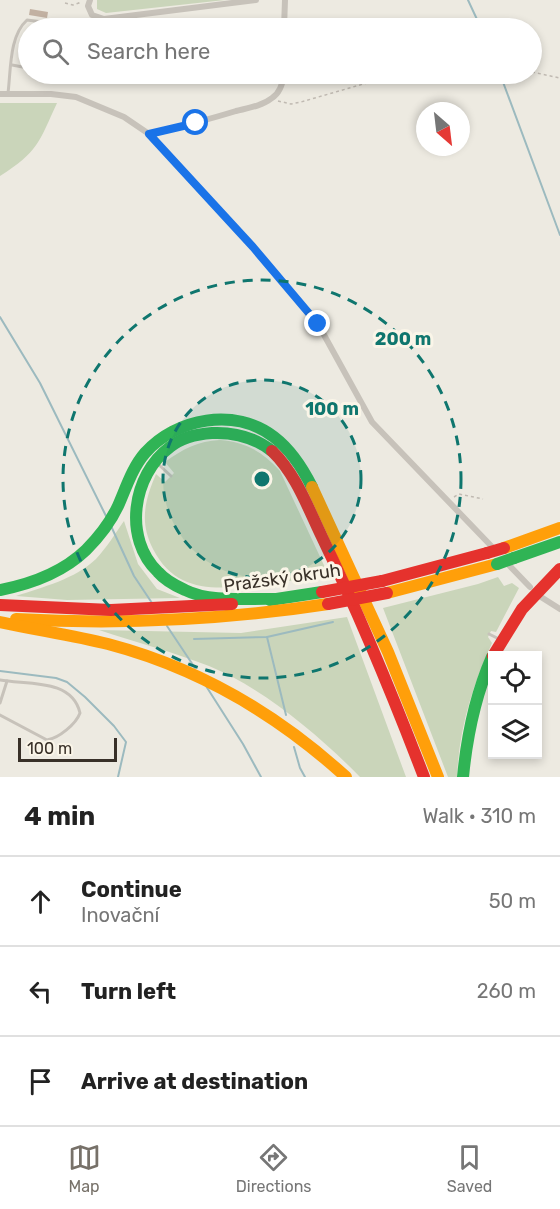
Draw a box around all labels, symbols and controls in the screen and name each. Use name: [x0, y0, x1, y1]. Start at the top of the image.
search box: [18, 18, 542, 84]
icon: search: [39, 35, 72, 68]
text: Search here: [87, 38, 210, 65]
north arrow: [416, 102, 470, 156]
route start: [182, 109, 208, 135]
route end: [304, 310, 330, 336]
text: 200 m: [375, 328, 431, 350]
text: 100 m: [305, 398, 359, 420]
centre of rings: [252, 469, 272, 489]
street label: Pražský okruh: [222, 559, 342, 597]
map controls: [488, 651, 542, 759]
button: locate: [488, 651, 542, 705]
button: layers: [488, 705, 542, 759]
scale bar: [18, 735, 117, 762]
text: 100 m: [27, 739, 72, 758]
text: 4 min: [24, 801, 95, 832]
text: Walk · 310 m: [422, 804, 536, 828]
text: Continue: [81, 876, 182, 903]
icon: ahead: [24, 885, 57, 918]
text: 50 m: [489, 889, 536, 913]
text: Inovační: [81, 903, 159, 927]
icon: left: [24, 975, 57, 1008]
text: Turn left: [81, 978, 176, 1005]
text: 260 m: [477, 979, 536, 1003]
icon: arrive: [24, 1065, 57, 1098]
text: Arrive at destination: [81, 1068, 308, 1095]
tab: Map: [68, 1141, 101, 1196]
tab: Directions: [236, 1141, 312, 1196]
tab: Saved: [447, 1141, 492, 1196]

